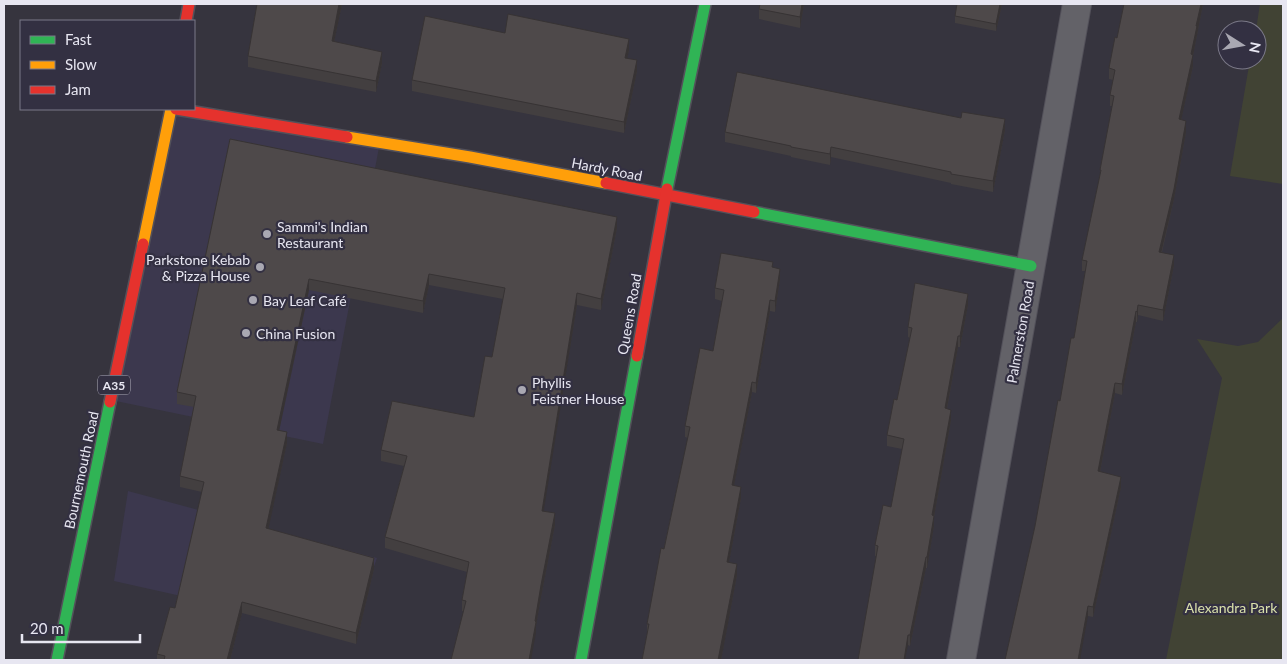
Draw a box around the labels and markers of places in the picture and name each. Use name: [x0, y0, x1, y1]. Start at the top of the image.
place label: Sammi's Indian Restaurant: [277, 218, 368, 251]
marker: Sammi's Indian Restaurant: [261, 228, 273, 240]
place label: Parkstone Kebab & Pizza House: [146, 251, 250, 284]
marker: Parkstone Kebab & Pizza House: [254, 261, 266, 273]
place label: Bay Leaf Café: [263, 292, 347, 309]
marker: Bay Leaf Café: [247, 294, 259, 306]
place label: China Fusion: [256, 325, 335, 342]
marker: China Fusion: [240, 327, 252, 339]
place label: Phyllis Feistner House: [532, 374, 624, 407]
marker: Phyllis Feistner House: [516, 384, 528, 396]

